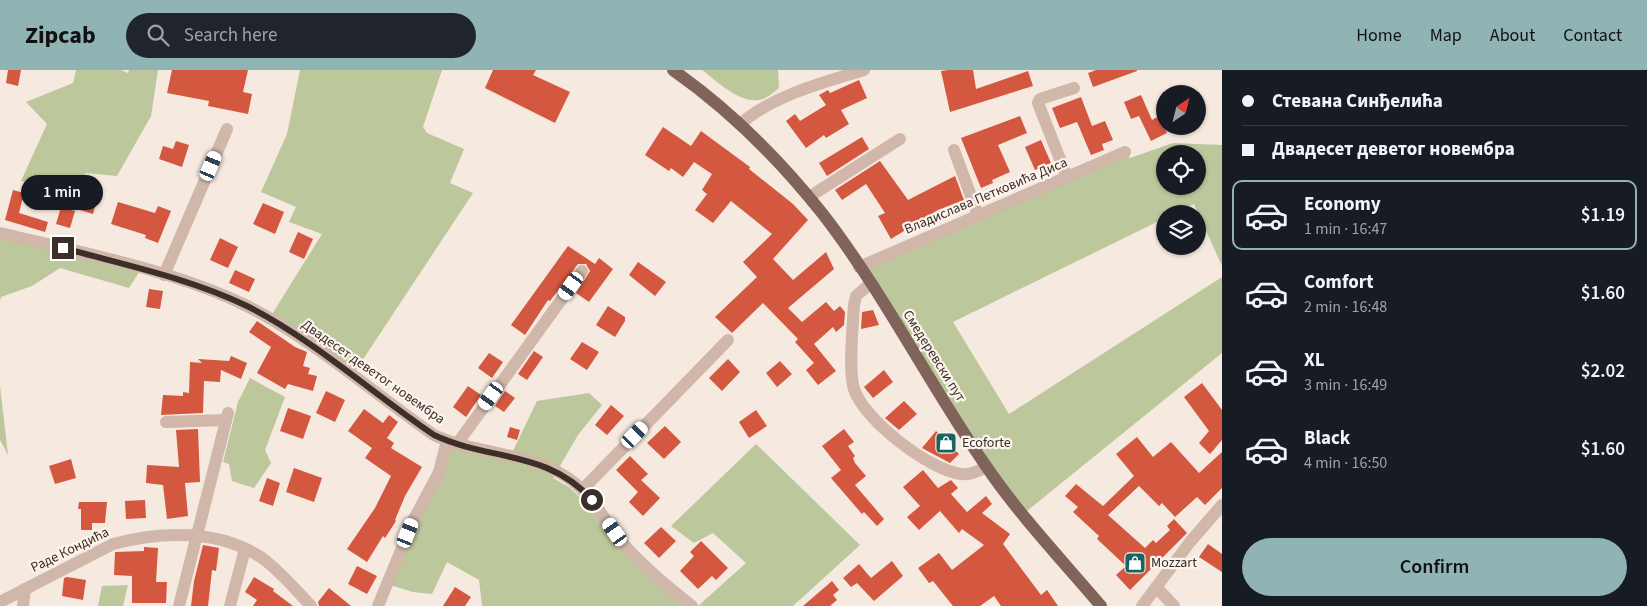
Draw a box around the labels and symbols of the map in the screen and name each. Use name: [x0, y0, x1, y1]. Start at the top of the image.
north arrow: [1156, 85, 1206, 135]
car: [198, 149, 223, 183]
street label: Владислава Петковића Диса: [901, 153, 1071, 239]
callout: 1 min: [22, 176, 104, 210]
route end: [52, 237, 74, 259]
car: [556, 269, 585, 303]
street label: Смедеревски пут: [898, 306, 971, 406]
street label: Двадесет деветог новембра: [297, 315, 449, 429]
car: [476, 379, 505, 413]
car: [619, 419, 650, 451]
shop icon: Ecoforte: [934, 431, 958, 455]
place label: Ecoforte: [962, 433, 1011, 453]
route start: [581, 489, 603, 511]
car: [600, 515, 629, 549]
car: [395, 516, 420, 550]
street label: Раде Кондића: [27, 522, 113, 578]
shop icon: Mozzart: [1123, 551, 1147, 575]
place label: Mozzart: [1151, 553, 1197, 573]

